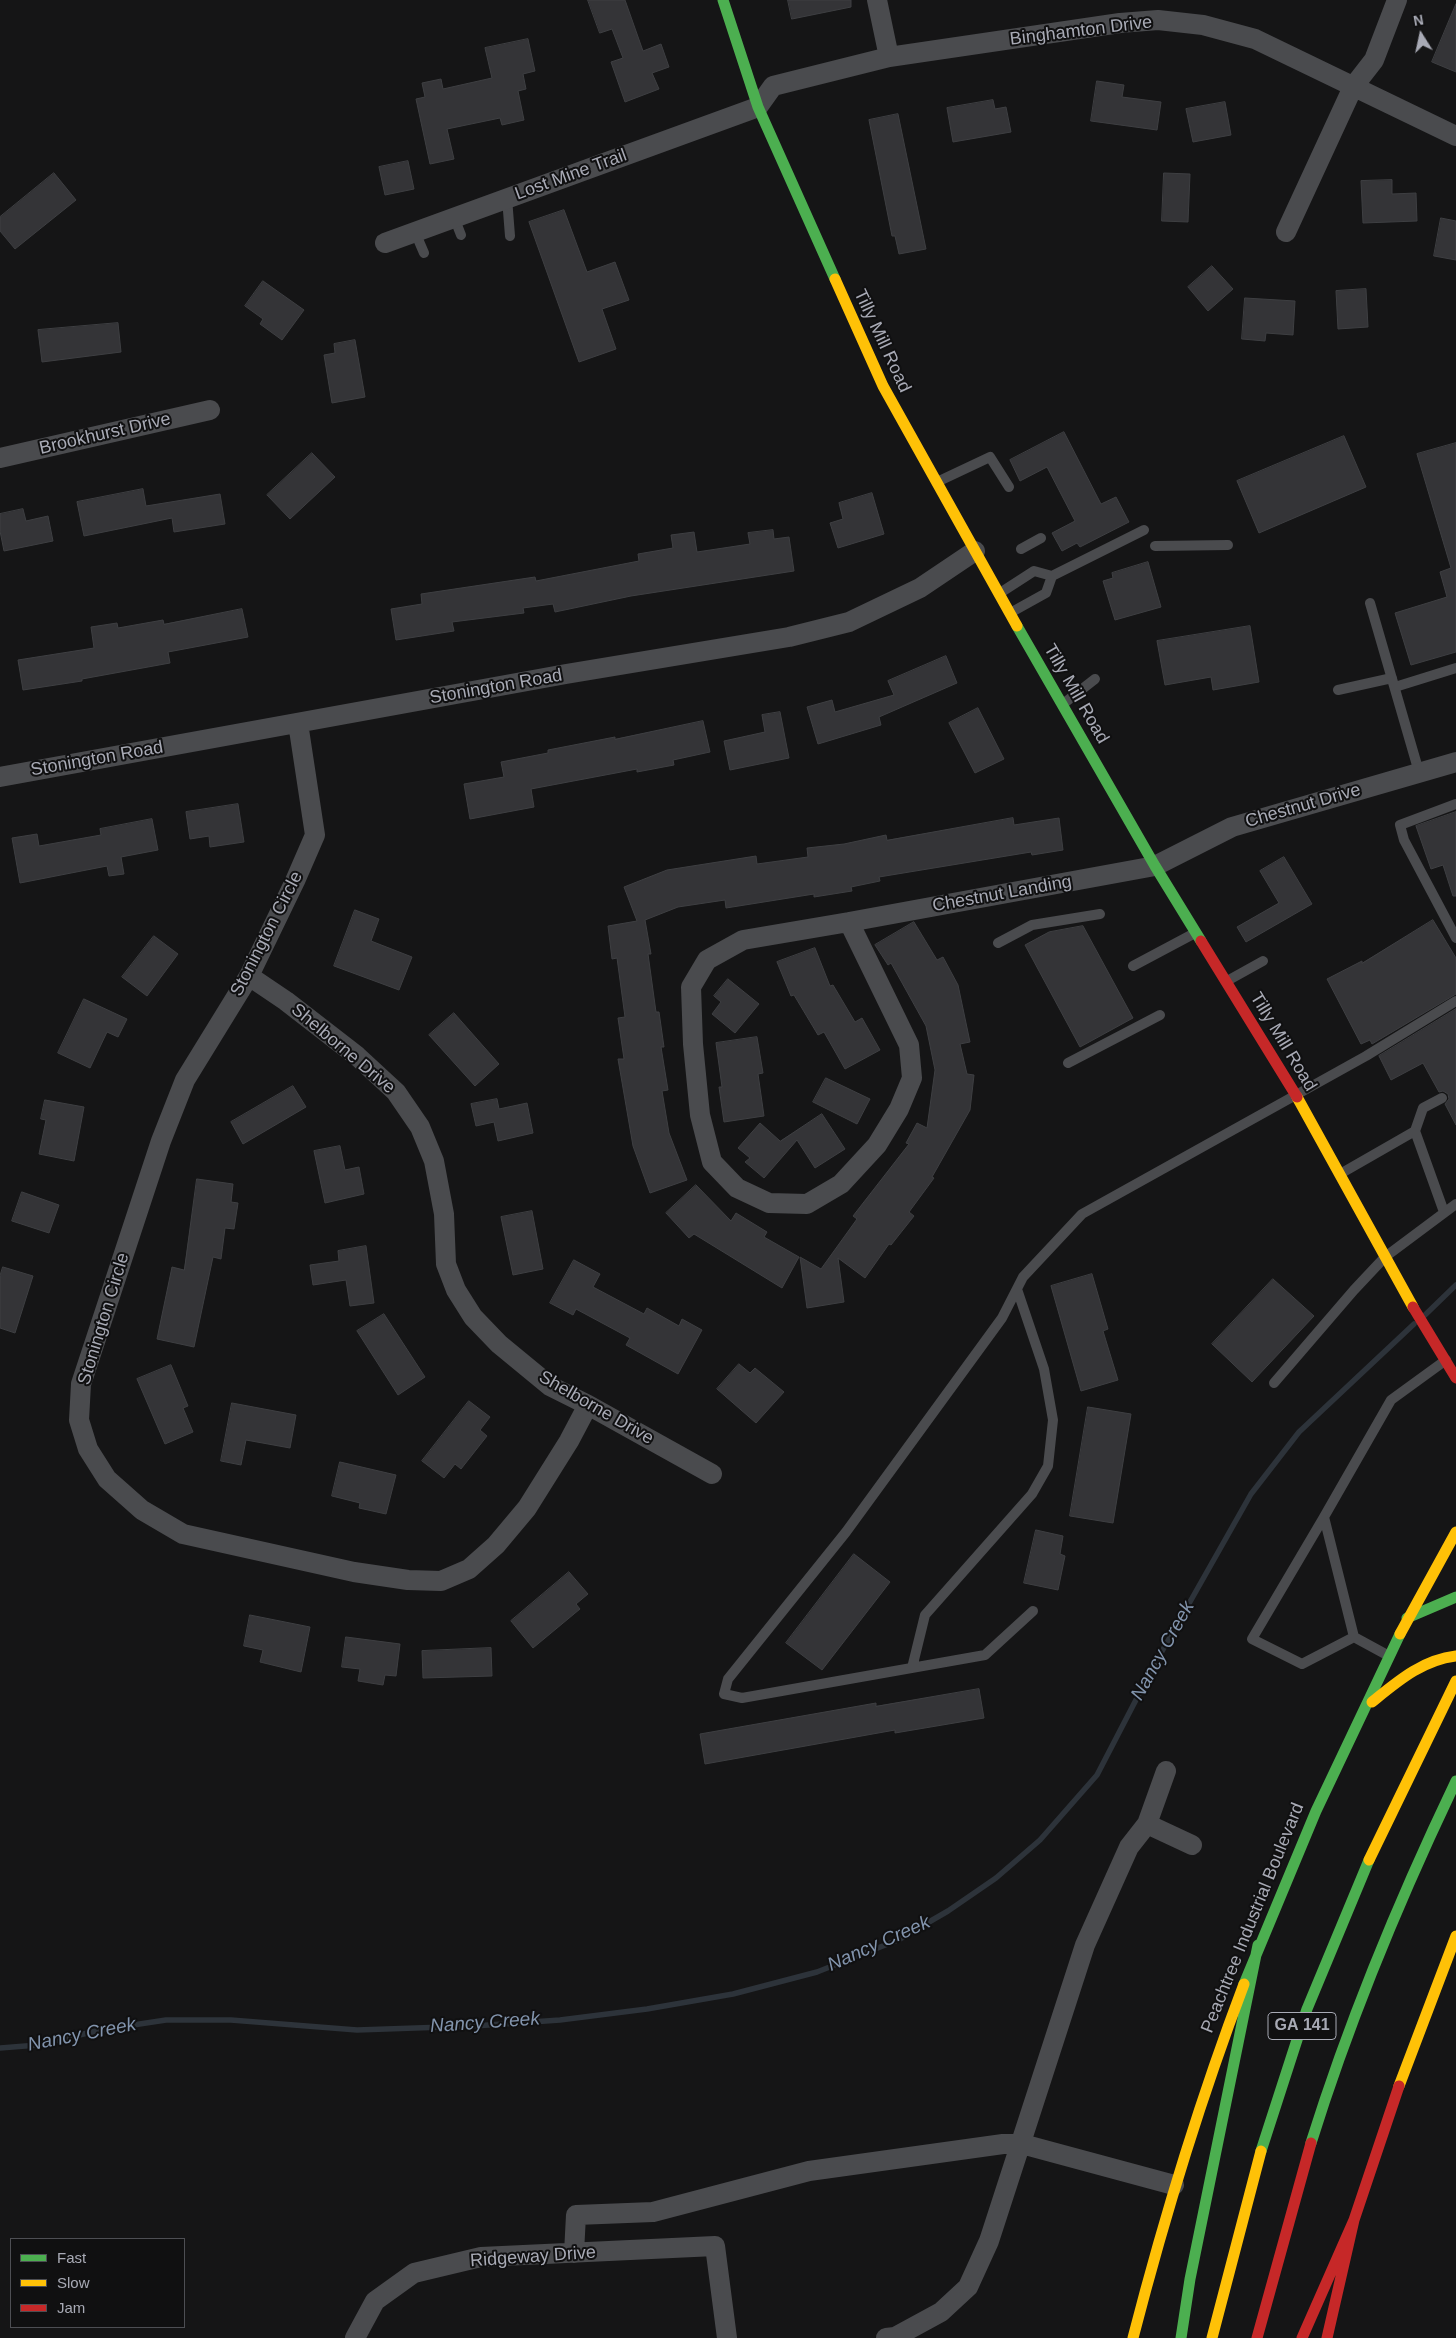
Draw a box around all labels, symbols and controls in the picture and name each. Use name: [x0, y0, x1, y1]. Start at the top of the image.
north arrow: [1396, 10, 1446, 60]
text: N: [1412, 11, 1425, 29]
street label: Binghamton Drive: [1009, 12, 1153, 50]
street label: Lost Mine Trail: [512, 145, 630, 205]
street label: Tilly Mill Road: [849, 286, 915, 396]
street label: Brookhurst Drive: [37, 408, 173, 460]
street label: Tilly Mill Road: [1039, 640, 1113, 748]
street label: Stonington Road: [428, 665, 564, 709]
street label: Stonington Road: [29, 737, 165, 781]
street label: Chestnut Drive: [1243, 779, 1363, 833]
street label: Stonington Circle: [226, 868, 308, 1000]
street label: Chestnut Landing: [931, 871, 1073, 917]
street label: Tilly Mill Road: [1245, 989, 1321, 1095]
street label: Shelborne Drive: [287, 999, 399, 1099]
street label: Stonington Circle: [74, 1250, 134, 1388]
street label: Shelborne Drive: [535, 1366, 657, 1450]
water label: Nancy Creek: [1126, 1597, 1200, 1705]
street label: Peachtree Industrial Boulevard: [1197, 1800, 1309, 2036]
water label: Nancy Creek: [824, 1911, 934, 1977]
water label: Nancy Creek: [429, 2008, 541, 2038]
road number: GA 141: [1268, 2012, 1336, 2040]
water label: Nancy Creek: [26, 2013, 138, 2057]
legend: [10, 2238, 185, 2328]
street label: Ridgeway Drive: [469, 2242, 597, 2272]
text: Fast: [57, 2249, 86, 2266]
text: Slow: [57, 2274, 90, 2291]
text: Jam: [57, 2299, 85, 2316]

